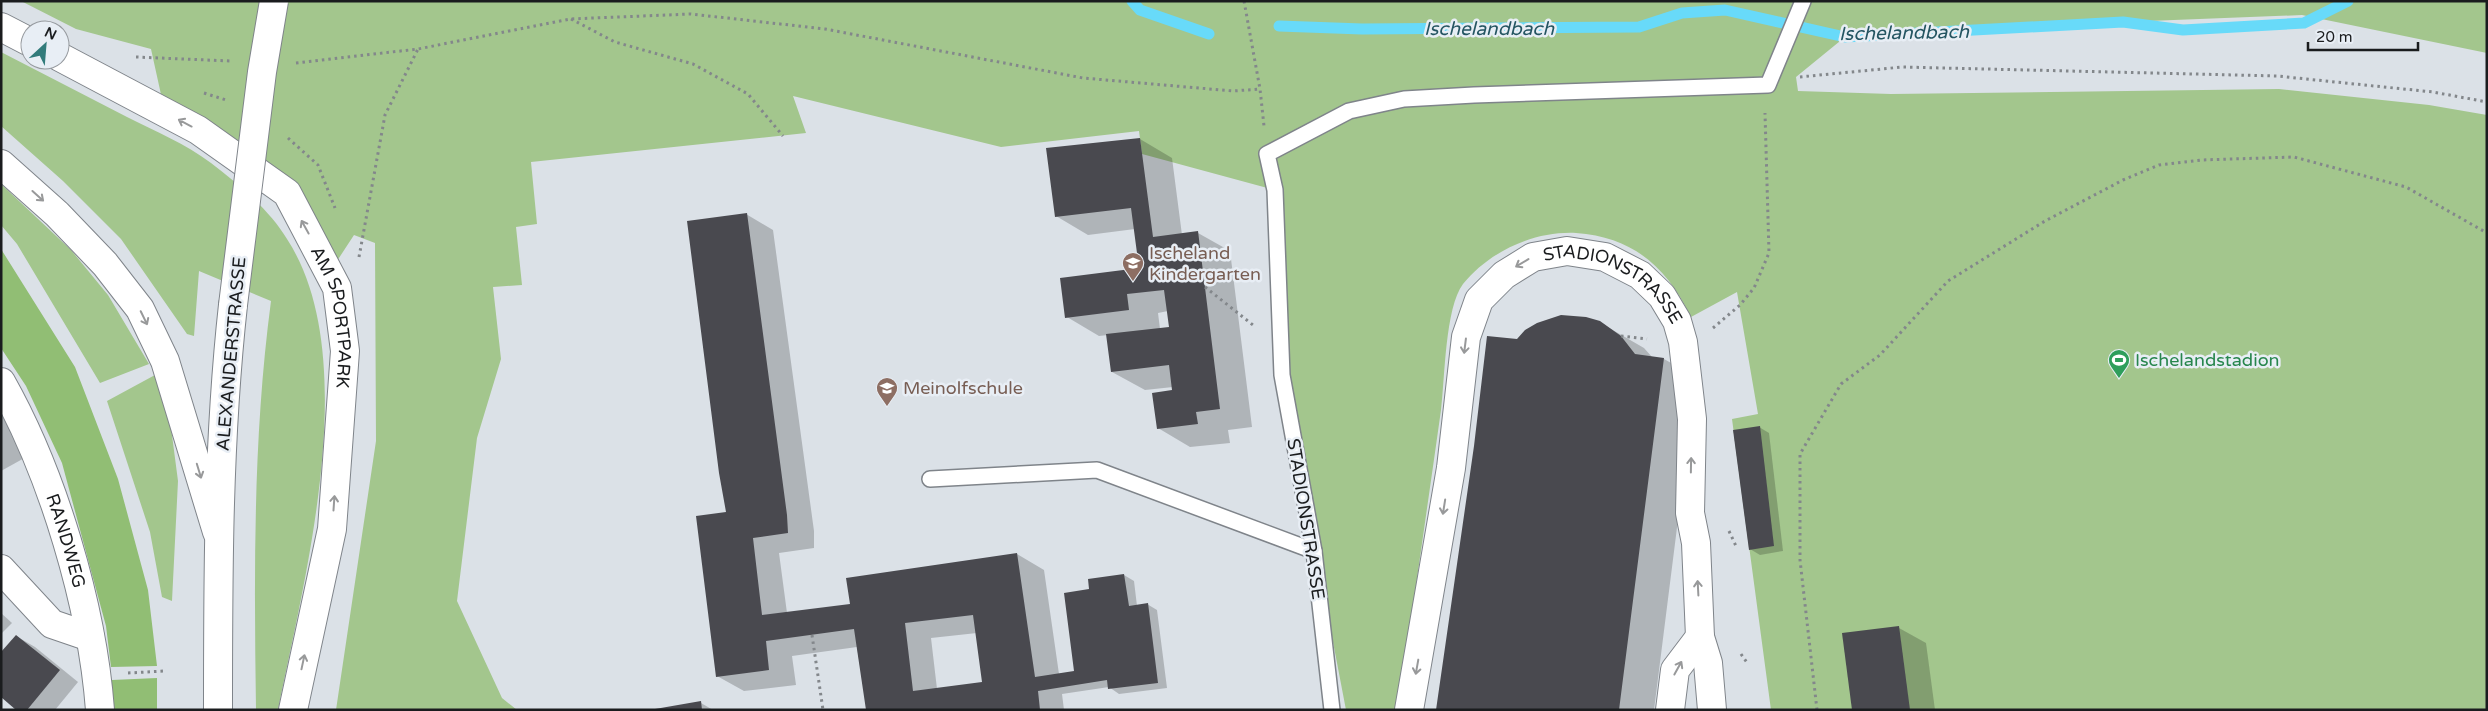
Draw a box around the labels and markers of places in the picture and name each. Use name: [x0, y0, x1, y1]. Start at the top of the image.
place label: Ischeland Kindergarten: [1149, 242, 1261, 285]
school or university icon: Ischeland Kindergarten: [1121, 251, 1145, 282]
sports icon: Ischelandstadion: [2107, 348, 2131, 379]
place label: Ischelandstadion: [2135, 349, 2280, 371]
school or university icon: Meinolfschule: [875, 376, 899, 407]
place label: Meinolfschule: [903, 377, 1023, 399]

